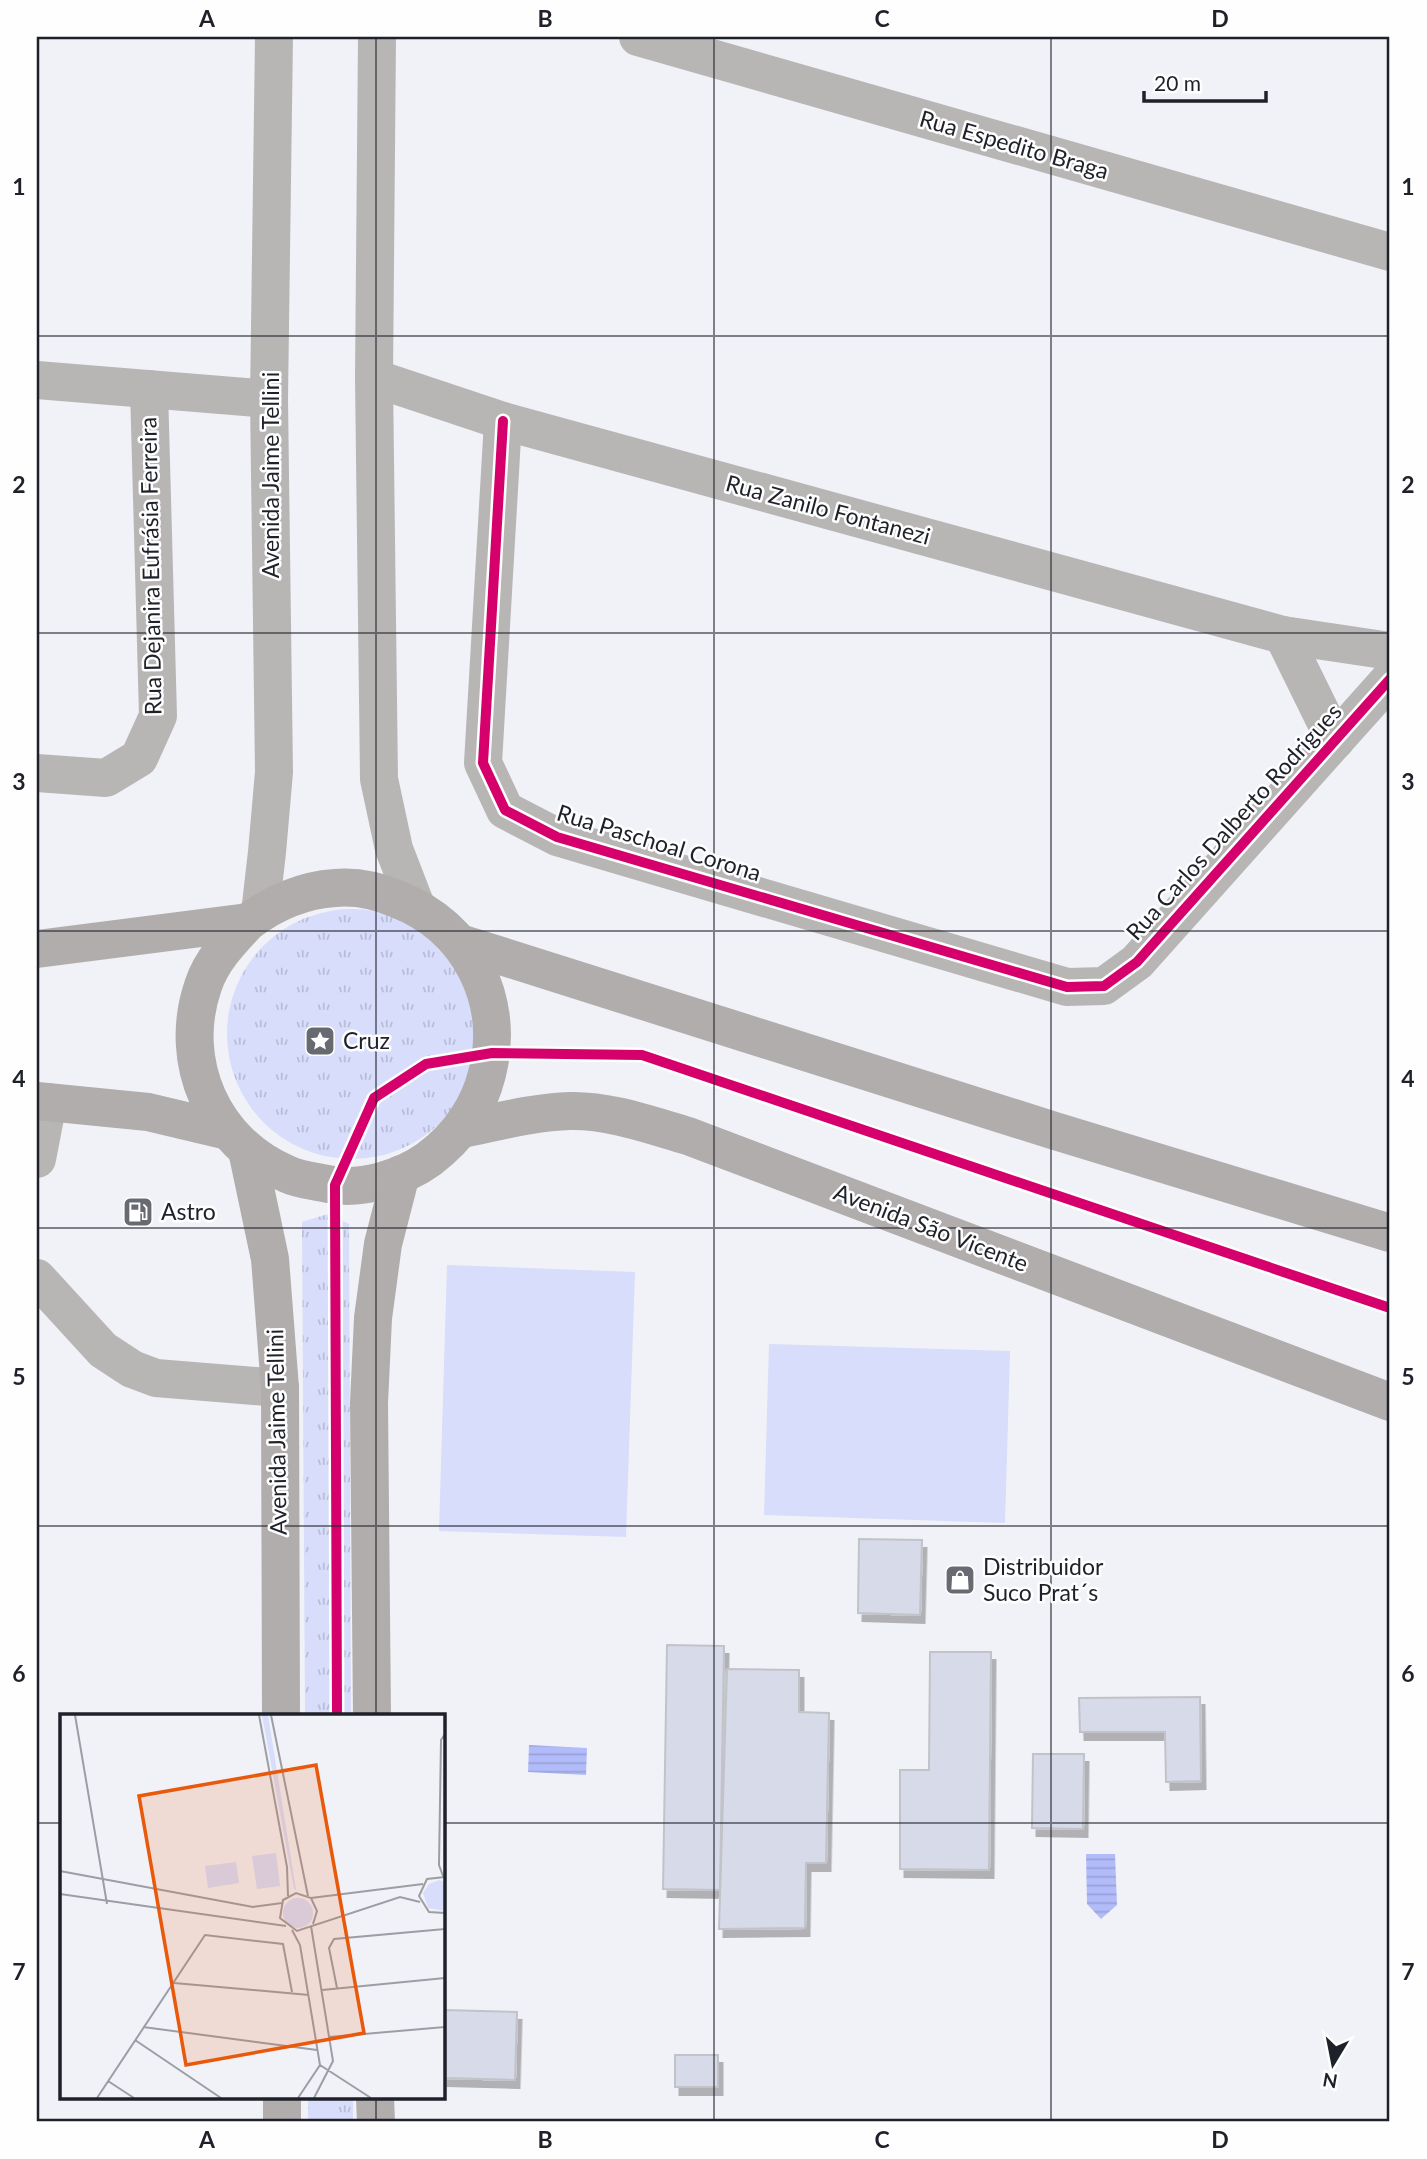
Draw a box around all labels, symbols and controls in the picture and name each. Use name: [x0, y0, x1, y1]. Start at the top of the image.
text: A: [198, 4, 216, 32]
text: B: [537, 4, 553, 32]
text: C: [874, 4, 890, 32]
text: D: [1211, 4, 1229, 32]
scale bar: [1144, 60, 1266, 104]
text: 20 m: [1154, 70, 1201, 95]
street label: Rua Espedito Braga: [917, 104, 1112, 184]
text: 1: [12, 172, 26, 200]
text: 1: [1401, 172, 1415, 200]
street label: Avenida Jaime Tellini: [256, 372, 284, 578]
street label: Rua Dejanira Eufrásia Ferreira: [133, 417, 167, 715]
street label: Rua Zanilo Fontanezi: [723, 468, 933, 550]
text: 2: [12, 470, 26, 498]
text: 2: [1401, 470, 1415, 498]
street label: Rua Carlos Dalberto Rodrigues: [1120, 697, 1347, 945]
text: 3: [12, 767, 26, 795]
text: 3: [1401, 767, 1415, 795]
street label: Rua Paschoal Corona: [554, 798, 765, 886]
place icon: Cruz: [303, 1024, 337, 1058]
place label: Cruz: [343, 1026, 390, 1054]
text: 4: [12, 1064, 26, 1092]
text: 4: [1401, 1064, 1415, 1092]
street label: Avenida São Vicente: [830, 1177, 1032, 1277]
fuel station icon: Astro: [121, 1195, 155, 1229]
place label: Astro: [161, 1197, 216, 1225]
street label: Avenida Jaime Tellini: [260, 1329, 292, 1535]
text: 5: [12, 1362, 26, 1390]
text: 5: [1401, 1362, 1415, 1390]
place label: Distribuidor Suco Prat´s: [983, 1552, 1104, 1606]
shop icon: Distribuidor Suco Prat´s: [943, 1563, 977, 1597]
text: 6: [12, 1659, 26, 1687]
text: 6: [1401, 1659, 1415, 1687]
inset map: [60, 1714, 444, 2100]
text: 7: [12, 1957, 26, 1985]
text: 7: [1401, 1957, 1415, 1985]
north arrow: [1298, 2030, 1368, 2100]
text: N: [1321, 2069, 1339, 2094]
text: A: [198, 2125, 216, 2153]
text: B: [537, 2125, 553, 2153]
text: C: [874, 2125, 890, 2153]
text: D: [1211, 2125, 1229, 2153]

